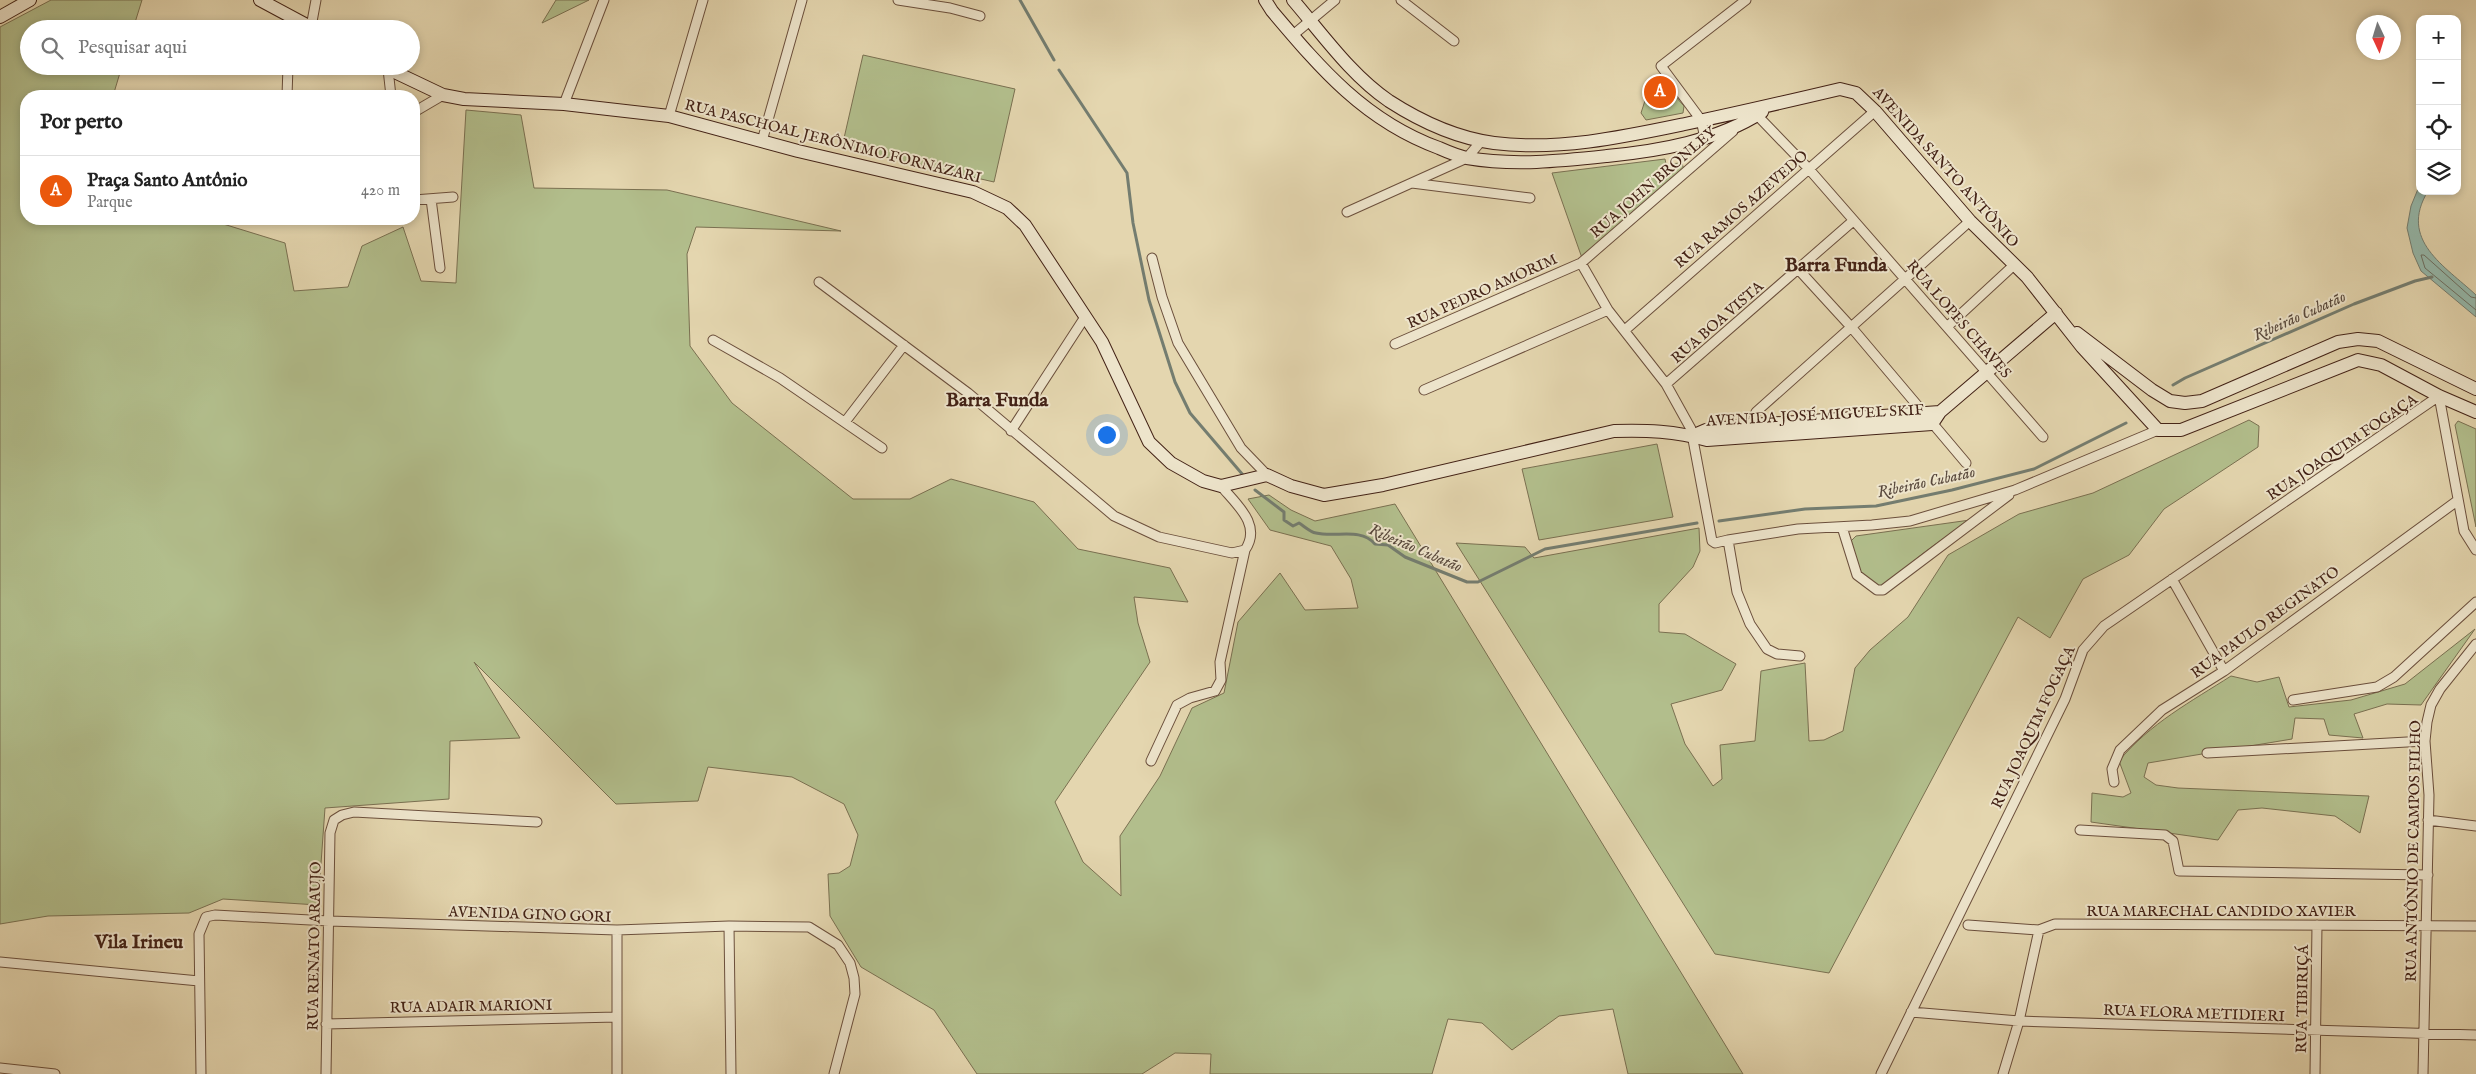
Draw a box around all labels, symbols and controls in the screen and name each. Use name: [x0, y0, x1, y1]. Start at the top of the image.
north arrow: [2356, 15, 2401, 60]
map controls: [2416, 15, 2461, 195]
button: +: [2416, 15, 2461, 60]
search box: [20, 20, 420, 75]
icon: search: [38, 34, 66, 62]
text: Pesquisar aqui: [78, 36, 187, 60]
button: −: [2416, 60, 2461, 105]
pin: A: [1644, 73, 1676, 111]
street label: AVENIDA SANTO ANTÔNIO: [1868, 82, 2023, 252]
street label: RUA PASCHOAL JERÔNIMO FORNAZARI: [682, 95, 984, 188]
button: locate: [2416, 105, 2461, 150]
text: Por perto: [40, 109, 122, 136]
street label: RUA JOHN BRONLEY: [1586, 122, 1721, 242]
street label: RUA RAMOS AZEVEDO: [1671, 146, 1812, 273]
button: layers: [2416, 150, 2461, 195]
text: Praça Santo Antônio: [87, 169, 247, 193]
text: A: [51, 181, 61, 201]
text: 420 m: [361, 181, 400, 201]
text: Parque: [87, 193, 133, 213]
street label: RUA PEDRO AMORIM: [1404, 250, 1560, 333]
district label: Barra Funda: [1785, 253, 1888, 278]
street label: RUA LOPES CHAVES: [1902, 256, 2015, 382]
street label: RUA BOA VISTA: [1667, 276, 1768, 368]
water label: Ribeirão Cubatão: [2250, 287, 2349, 346]
district label: Barra Funda: [946, 388, 1049, 413]
street label: RUA JOAQUIM FOGAÇA: [2263, 389, 2422, 505]
street label: AVENIDA JOSÉ MIGUEL SKIF: [1705, 400, 1925, 431]
your location: [1094, 422, 1120, 448]
water label: Ribeirão Cubatão: [1876, 463, 1977, 503]
water label: Ribeirão Cubatão: [1366, 520, 1465, 578]
street label: RUA PAULO REGINATO: [2187, 562, 2343, 683]
street label: RUA JOAQUIM FOGAÇA: [1987, 642, 2080, 812]
street label: RUA ANTÔNIO DE CAMPOS FILHO: [2402, 720, 2425, 982]
street label: RUA RENATO ARAUJO: [304, 861, 325, 1031]
street label: AVENIDA GINO GORI: [447, 902, 612, 927]
street label: RUA MARECHAL CANDIDO XAVIER: [2086, 902, 2356, 921]
district label: Vila Irineu: [94, 930, 184, 955]
street label: RUA TIBIRIÇÁ: [2292, 944, 2313, 1053]
street label: RUA ADAIR MARIONI: [389, 996, 553, 1017]
street label: RUA FLORA METIDIERI: [2103, 1001, 2286, 1026]

